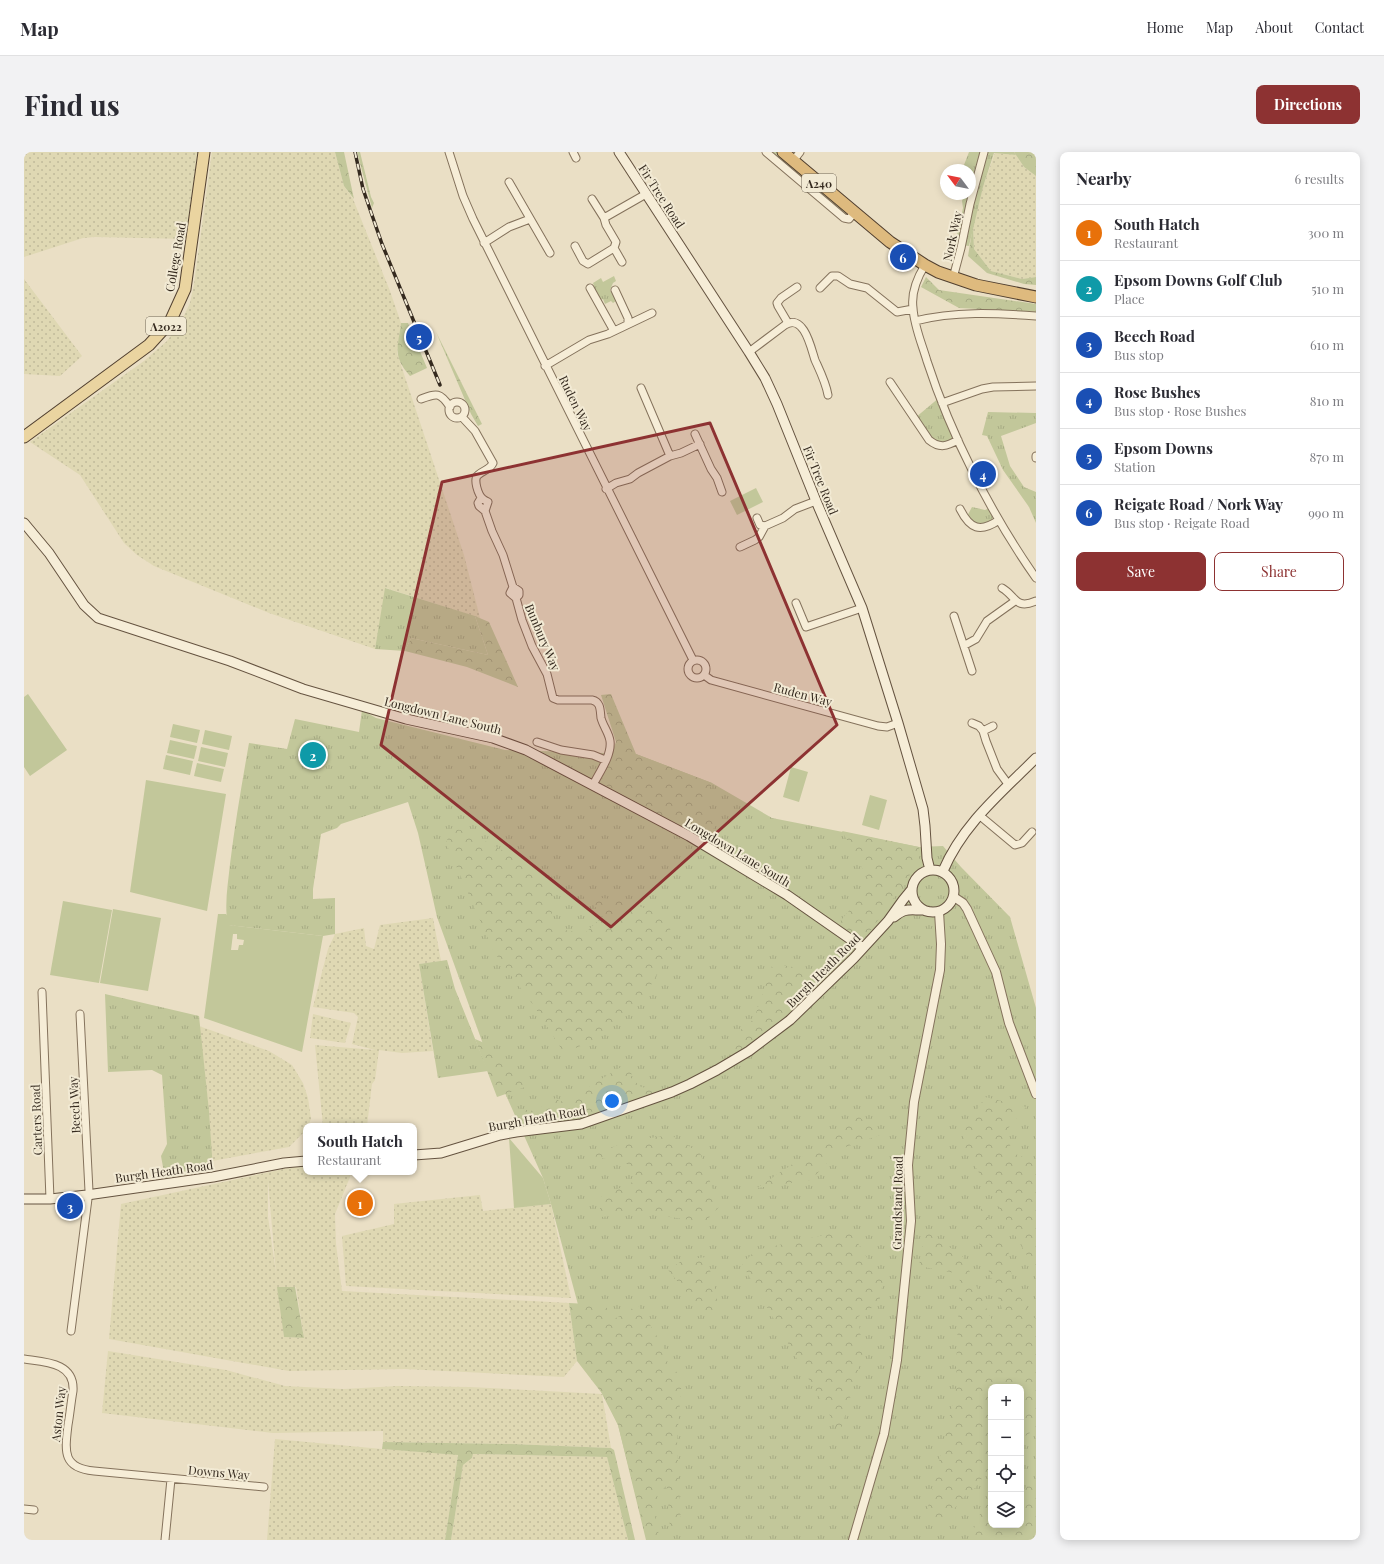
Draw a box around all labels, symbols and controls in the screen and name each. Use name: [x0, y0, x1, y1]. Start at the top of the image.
text: Map: [20, 15, 59, 41]
text: Home: [1146, 18, 1184, 37]
text: Map: [1206, 18, 1233, 37]
text: About: [1255, 18, 1293, 37]
text: Contact: [1315, 18, 1364, 37]
button: Directions: [1256, 85, 1360, 124]
text: Find us: [24, 86, 120, 123]
street label: Fir Tree Road: [635, 161, 689, 231]
north arrow: [940, 164, 976, 200]
text: Nearby: [1076, 167, 1131, 189]
text: 6 results: [1294, 170, 1344, 187]
road number: A240: [802, 174, 836, 192]
street label: Nork Way: [939, 209, 965, 263]
text: South Hatch: [1114, 214, 1200, 234]
street label: College Road: [161, 221, 189, 293]
text: 1: [1087, 224, 1091, 241]
text: 300 m: [1308, 224, 1344, 241]
text: Restaurant: [1114, 234, 1178, 251]
pin: 6: [890, 242, 916, 272]
text: Epsom Downs Golf Club: [1114, 270, 1282, 290]
text: 2: [1086, 280, 1092, 297]
text: 510 m: [1311, 280, 1344, 297]
text: Place: [1114, 290, 1145, 307]
road number: A2022: [146, 317, 186, 335]
pin: 5: [406, 322, 432, 352]
text: Beech Road: [1114, 326, 1195, 346]
text: 3: [1086, 336, 1092, 353]
text: 610 m: [1310, 336, 1344, 353]
text: Bus stop: [1114, 346, 1164, 363]
street label: Ruden Way: [556, 373, 596, 433]
text: Rose Bushes: [1114, 382, 1201, 402]
text: 4: [1086, 392, 1092, 409]
text: 810 m: [1310, 392, 1344, 409]
text: Bus stop · Rose Bushes: [1114, 402, 1246, 419]
text: Epsom Downs: [1114, 438, 1213, 458]
street label: Fir Tree Road: [800, 443, 842, 517]
text: 5: [1086, 448, 1092, 465]
text: 870 m: [1309, 448, 1344, 465]
text: Station: [1114, 458, 1155, 475]
pin: 4: [970, 459, 996, 489]
text: Reigate Road / Nork Way: [1114, 494, 1283, 514]
text: 6: [1085, 504, 1093, 521]
text: 990 m: [1308, 504, 1344, 521]
text: Bus stop · Reigate Road: [1114, 514, 1250, 531]
button: Save: [1076, 552, 1206, 591]
button: Share: [1214, 552, 1344, 591]
street label: Bunbury Way: [522, 601, 564, 673]
street label: Ruden Way: [772, 679, 834, 709]
street label: Longdown Lane South: [383, 693, 503, 737]
pin: 2: [300, 740, 326, 770]
street label: Longdown Lane South: [682, 814, 794, 890]
street label: Burgh Heath Road: [782, 929, 864, 1011]
street label: Beech Way: [65, 1076, 83, 1134]
street label: Carters Road: [27, 1084, 45, 1156]
your location: [602, 1091, 622, 1111]
street label: Burgh Heath Road: [487, 1102, 587, 1134]
popup: [303, 1123, 417, 1175]
text: South Hatch: [317, 1131, 403, 1151]
text: Restaurant: [317, 1151, 381, 1168]
street label: Burgh Heath Road: [114, 1156, 214, 1186]
street label: Grandstand Road: [888, 1156, 906, 1250]
pin: 1: [347, 1188, 373, 1218]
pin: 3: [57, 1191, 83, 1221]
map controls: [988, 1384, 1024, 1528]
button: +: [988, 1384, 1024, 1420]
street label: Aston Way: [47, 1385, 69, 1444]
button: −: [988, 1420, 1024, 1456]
button: locate: [988, 1456, 1024, 1492]
street label: Downs Way: [188, 1461, 250, 1483]
button: layers: [988, 1492, 1024, 1528]

